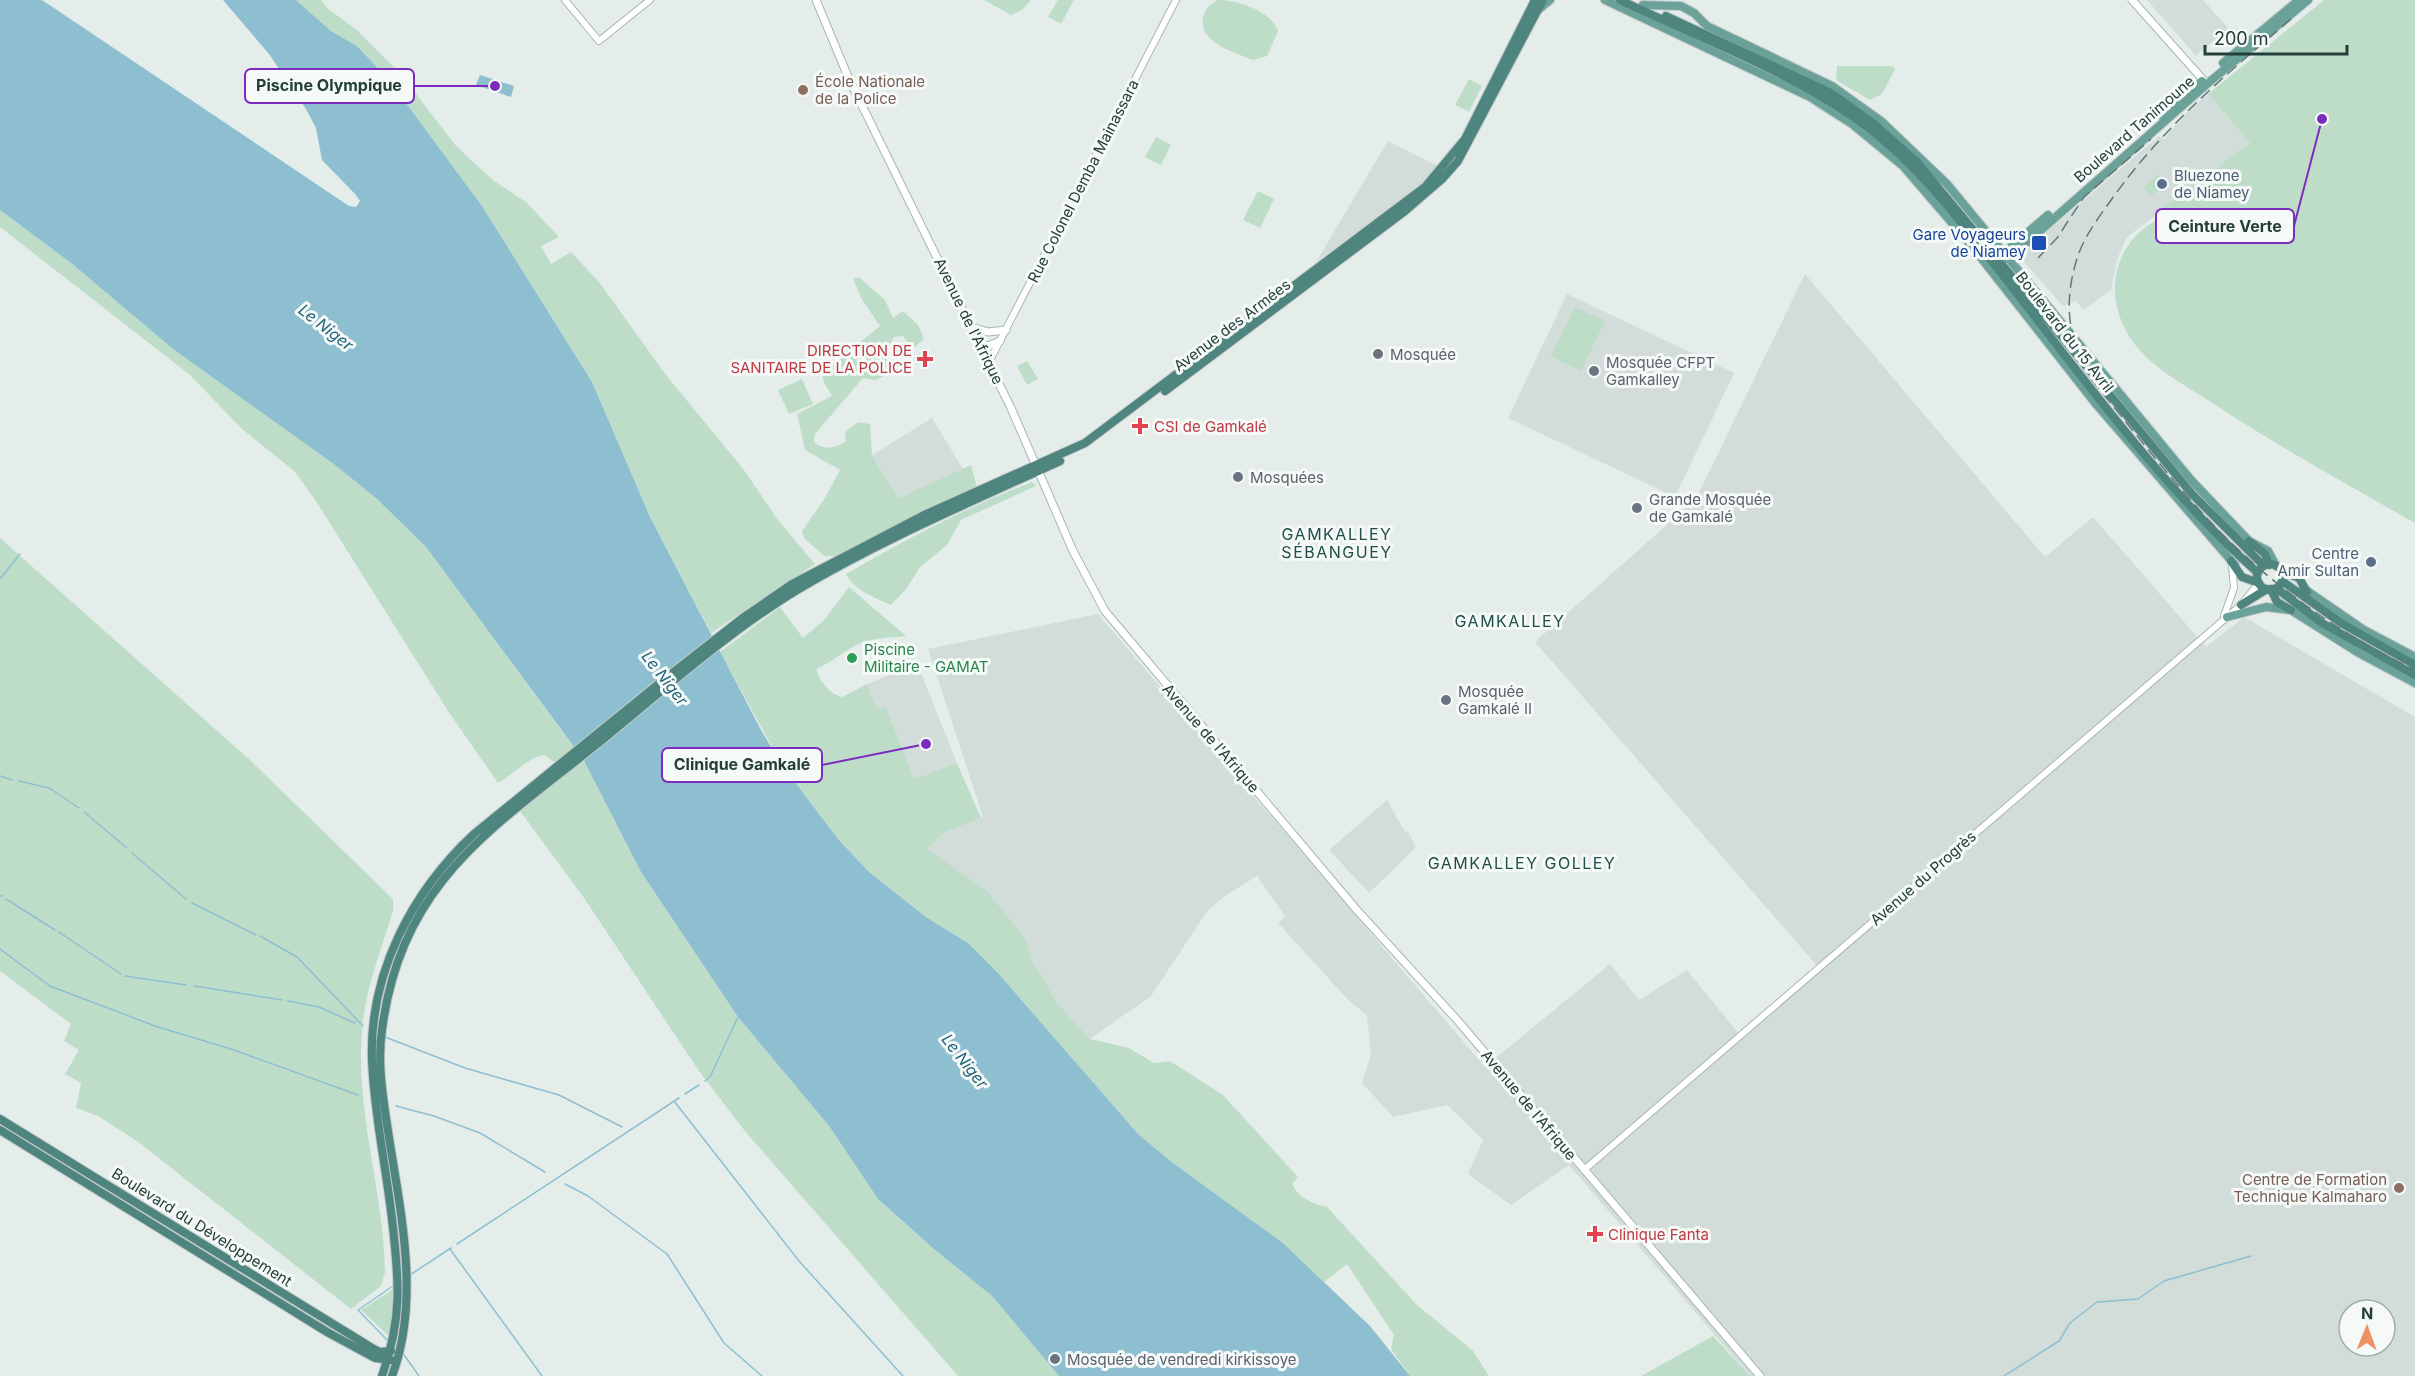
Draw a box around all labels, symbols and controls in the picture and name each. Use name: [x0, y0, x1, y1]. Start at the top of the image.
scale bar: [2205, 18, 2348, 56]
text: 200 m: [2214, 28, 2269, 49]
callout: Piscine Olympique: [245, 69, 414, 103]
street label: Boulevard Tanimoune: [2070, 71, 2198, 187]
place label: École Nationale de la Police: [815, 72, 925, 108]
text: Piscine Olympique: [256, 75, 402, 95]
street label: Rue Colonel Demba Mainassara: [1023, 76, 1143, 286]
marker: École Nationale de la Police: [796, 83, 810, 97]
place label: Bluezone de Niamey: [2174, 166, 2250, 202]
marker: Bluezone de Niamey: [2155, 177, 2169, 191]
callout: Ceinture Verte: [2156, 209, 2294, 243]
text: Ceinture Verte: [2168, 216, 2282, 236]
place label: Gare Voyageurs de Niamey: [1913, 225, 2027, 261]
marker: Gare Voyageurs de Niamey: [2030, 234, 2048, 252]
street label: Avenue de l'Afrique: [930, 255, 1008, 387]
street label: Boulevard du 15 Avril: [2012, 268, 2118, 396]
street label: Avenue des Armées: [1170, 275, 1294, 375]
water label: Le Niger: [295, 299, 358, 355]
place label: DIRECTION DE SANITAIRE DE LA POLICE: [730, 341, 912, 377]
place label: Mosquée: [1390, 345, 1456, 364]
marker: Mosquée: [1371, 347, 1385, 361]
marker: DIRECTION DE SANITAIRE DE LA POLICE: [916, 350, 934, 368]
place label: Mosquée CFPT Gamkalley: [1606, 353, 1715, 389]
marker: Mosquée CFPT Gamkalley: [1587, 364, 1601, 378]
marker: CSI de Gamkalé: [1131, 417, 1149, 435]
place label: CSI de Gamkalé: [1154, 417, 1267, 436]
place label: Mosquées: [1250, 468, 1324, 487]
marker: Mosquées: [1231, 470, 1245, 484]
place label: Grande Mosquée de Gamkalé: [1649, 490, 1771, 526]
marker: Grande Mosquée de Gamkalé: [1630, 501, 1644, 515]
district label: GAMKALLEY SÉBANGUEY: [1281, 524, 1393, 562]
place label: Centre Amir Sultan: [2277, 544, 2359, 580]
marker: Centre Amir Sultan: [2364, 555, 2378, 569]
district label: GAMKALLEY: [1455, 611, 1565, 631]
place label: Piscine Militaire - GAMAT: [864, 640, 988, 676]
water label: Le Niger: [637, 647, 693, 710]
marker: Piscine Militaire - GAMAT: [845, 651, 859, 665]
street label: Avenue de l'Afrique: [1158, 680, 1264, 796]
place label: Mosquée Gamkalé II: [1458, 682, 1532, 718]
marker: Mosquée Gamkalé II: [1439, 693, 1453, 707]
callout: Clinique Gamkalé: [662, 748, 822, 782]
text: Clinique Gamkalé: [674, 754, 810, 774]
street label: Avenue du Progrès: [1866, 827, 1980, 929]
district label: GAMKALLEY GOLLEY: [1428, 853, 1616, 873]
water label: Le Niger: [937, 1030, 993, 1093]
street label: Avenue de l'Afrique: [1477, 1046, 1581, 1164]
street label: Boulevard du Développement: [108, 1164, 296, 1291]
place label: Centre de Formation Technique Kalmaharo: [2233, 1170, 2387, 1206]
marker: Centre de Formation Technique Kalmaharo: [2392, 1181, 2406, 1195]
marker: Clinique Fanta: [1586, 1225, 1604, 1243]
place label: Clinique Fanta: [1608, 1225, 1709, 1244]
north arrow: [2337, 1298, 2397, 1358]
text: N: [2361, 1303, 2374, 1323]
place label: Mosquée de vendredi kirkissoye: [1067, 1350, 1297, 1369]
marker: Mosquée de vendredi kirkissoye: [1048, 1352, 1062, 1366]

